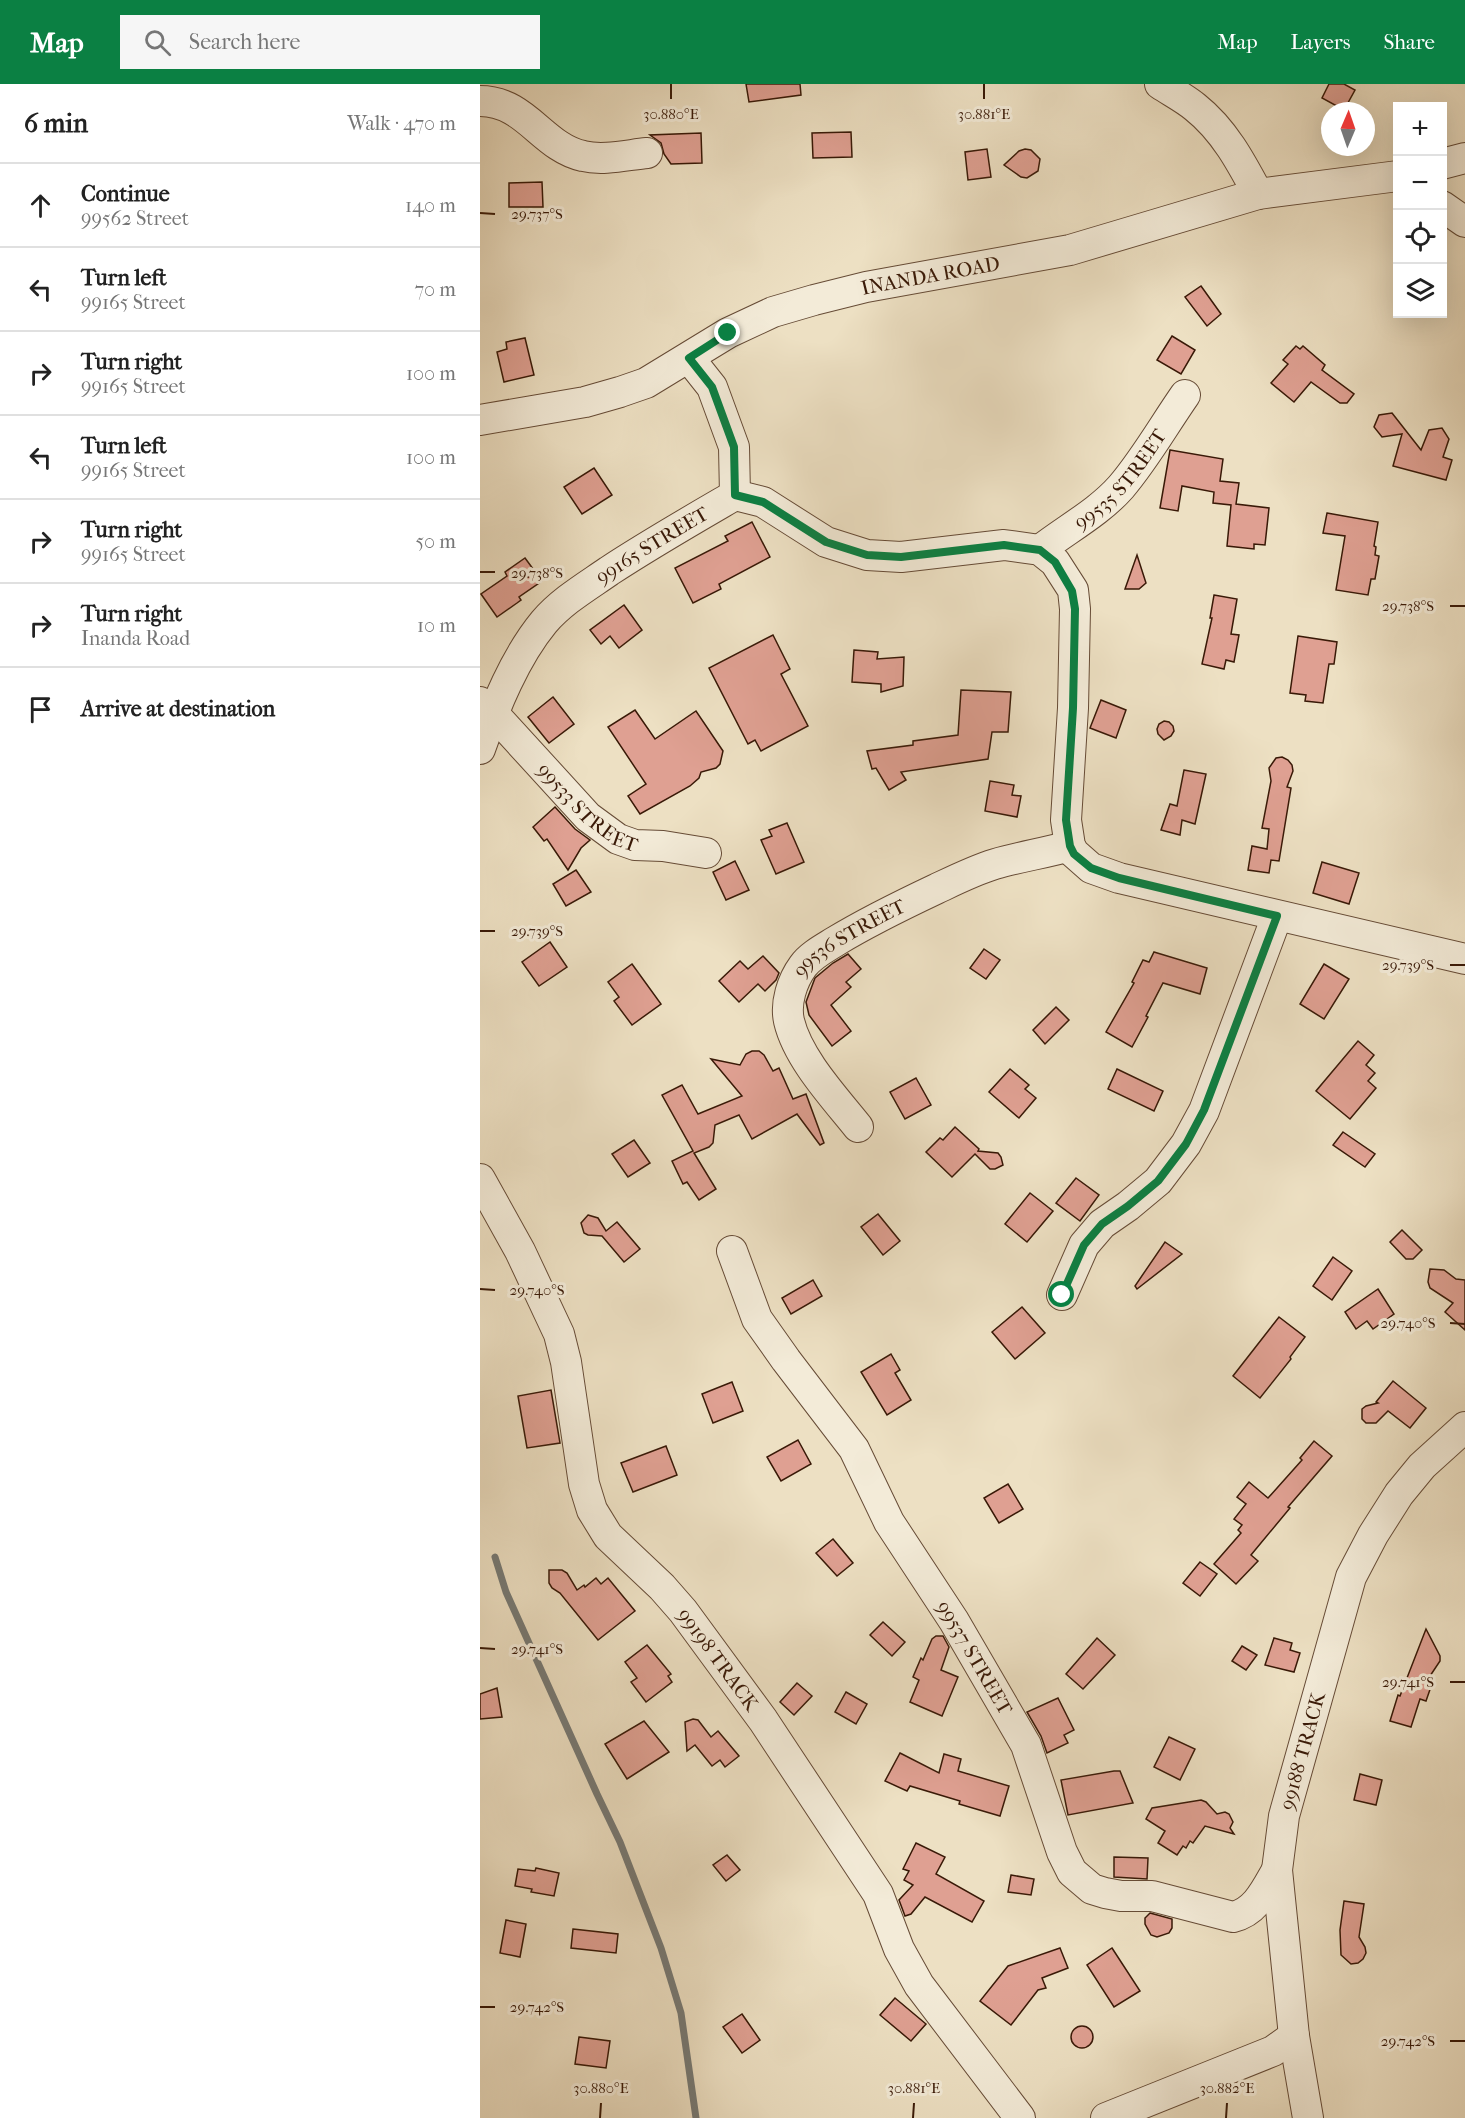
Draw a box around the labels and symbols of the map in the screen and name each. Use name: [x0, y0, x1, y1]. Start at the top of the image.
north arrow: [1321, 102, 1375, 156]
text: 30.880°E: [643, 105, 699, 123]
text: 30.881°E: [958, 105, 1010, 123]
text: 29.737°S: [511, 205, 563, 223]
street label: INANDA ROAD: [859, 252, 1002, 300]
route end: [714, 319, 740, 345]
street label: 99535 STREET: [1070, 425, 1171, 534]
street label: 99165 STREET: [591, 502, 713, 589]
text: 29.738°S: [511, 564, 563, 582]
text: 29.738°S: [1382, 597, 1434, 615]
street label: 99533 STREET: [532, 758, 641, 857]
street label: 99536 STREET: [788, 894, 910, 981]
text: 29.739°S: [511, 922, 563, 940]
text: 29.739°S: [1382, 956, 1434, 974]
text: 29.740°S: [510, 1281, 565, 1299]
route start: [1048, 1281, 1074, 1307]
text: 29.740°S: [1381, 1314, 1436, 1332]
street label: 99537 STREET: [932, 1596, 1017, 1719]
street label: 99198 TRACK: [673, 1604, 764, 1717]
text: 29.741°S: [511, 1640, 563, 1658]
text: 29.741°S: [1382, 1673, 1434, 1691]
street label: 99188 TRACK: [1275, 1688, 1331, 1813]
text: 29.742°S: [510, 1998, 564, 2016]
text: 29.742°S: [1381, 2032, 1435, 2050]
text: 30.880°E: [573, 2079, 629, 2097]
text: 30.881°E: [888, 2079, 940, 2097]
text: 30.882°E: [1200, 2079, 1254, 2097]

